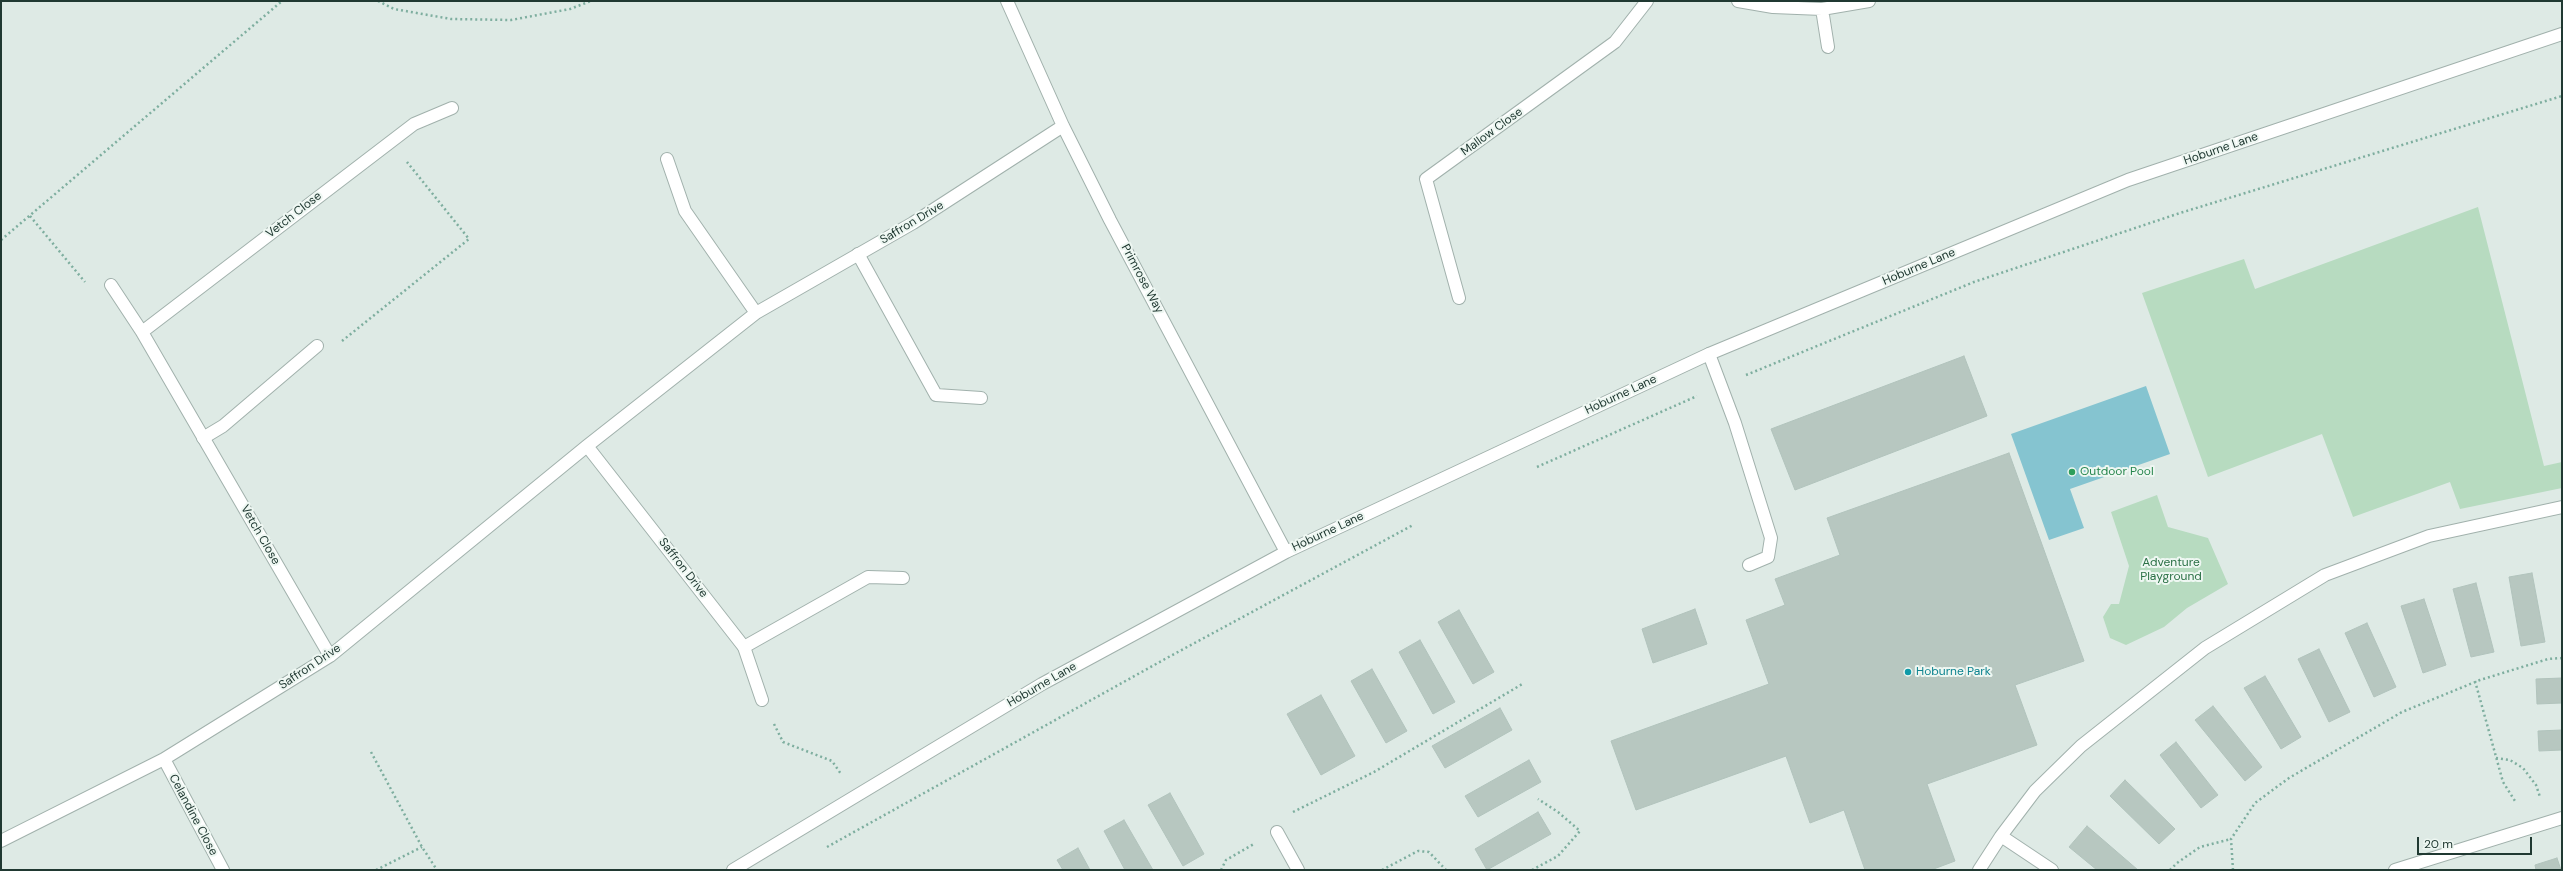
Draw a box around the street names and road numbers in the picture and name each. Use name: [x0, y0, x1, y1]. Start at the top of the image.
street label: Mallow Close: [1458, 105, 1526, 159]
street label: Hoburne Lane: [2182, 130, 2260, 168]
street label: Vetch Close: [263, 189, 325, 241]
street label: Saffron Drive: [878, 198, 946, 248]
street label: Primrose Way: [1118, 242, 1166, 316]
street label: Hoburne Lane: [1880, 245, 1958, 289]
street label: Hoburne Lane: [1583, 372, 1659, 418]
street label: Vetch Close: [237, 503, 283, 567]
street label: Hoburne Lane: [1290, 509, 1366, 555]
street label: Saffron Drive: [655, 535, 711, 601]
street label: Saffron Drive: [276, 641, 344, 693]
street label: Hoburne Lane: [1005, 659, 1079, 711]
street label: Celandine Close: [166, 772, 220, 858]

